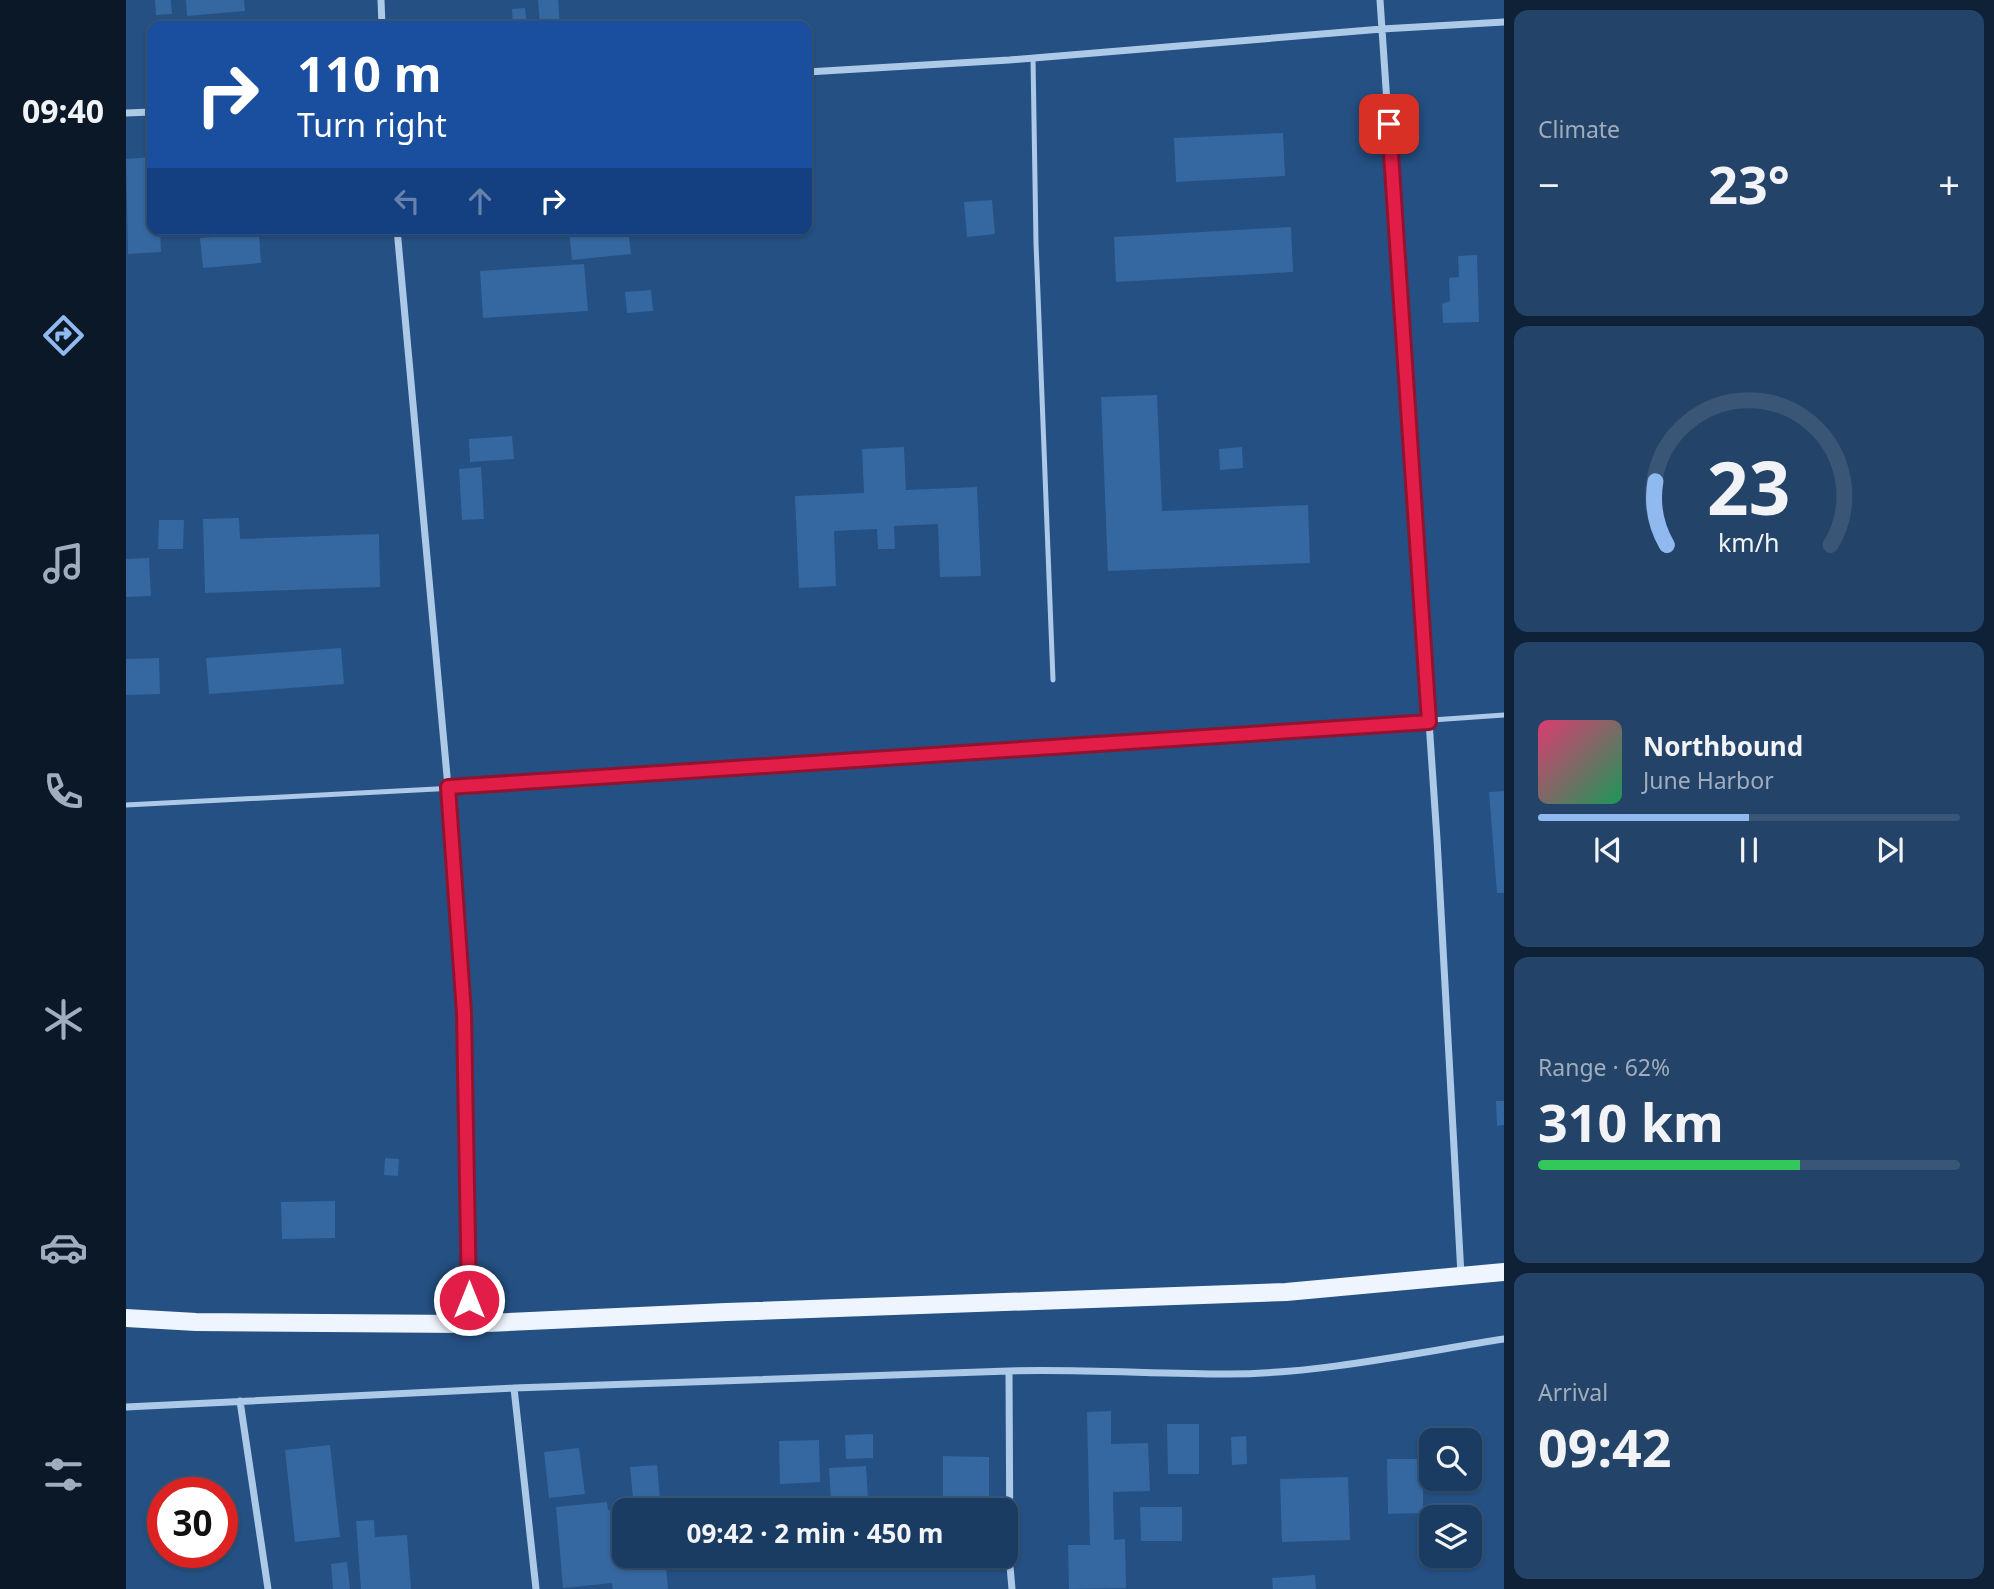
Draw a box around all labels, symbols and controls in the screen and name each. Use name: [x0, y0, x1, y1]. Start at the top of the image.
text: 110 m: [297, 40, 442, 106]
icon: right: [182, 49, 273, 140]
text: 09:40: [22, 89, 104, 132]
pin: [1359, 94, 1419, 154]
text: Turn right: [297, 103, 447, 146]
icon: arrive: [1370, 105, 1408, 143]
text: Climate: [1538, 113, 1620, 145]
text: 23°: [1708, 148, 1790, 219]
text: −: [1538, 158, 1560, 210]
text: +: [1938, 158, 1960, 210]
icon: left: [388, 182, 426, 220]
icon: ahead: [461, 182, 499, 220]
icon: right: [534, 182, 572, 220]
icon: directions: [39, 311, 88, 360]
text: 23: [1707, 437, 1791, 536]
text: km/h: [1718, 524, 1780, 558]
icon: music: [39, 539, 88, 588]
text: Northbound: [1643, 728, 1803, 764]
text: June Harbor: [1643, 764, 1774, 796]
icon: phone: [39, 767, 88, 816]
icon: previous: [1589, 831, 1627, 869]
icon: pause: [1730, 831, 1768, 869]
icon: next: [1871, 831, 1909, 869]
icon: climate: [39, 995, 88, 1044]
text: Range · 62%: [1538, 1051, 1670, 1083]
text: 310 km: [1538, 1086, 1724, 1157]
icon: car: [39, 1223, 88, 1272]
position arrow: [432, 1263, 506, 1337]
text: Arrival: [1538, 1376, 1608, 1408]
text: 09:42: [1538, 1411, 1672, 1482]
map controls: [1419, 1428, 1482, 1568]
button: search: [1419, 1428, 1482, 1491]
icon: filters: [39, 1450, 88, 1499]
speed limit sign: 30: [147, 1477, 238, 1568]
button: layers: [1419, 1505, 1482, 1568]
text: 09:42 · 2 min · 450 m: [687, 1515, 943, 1551]

